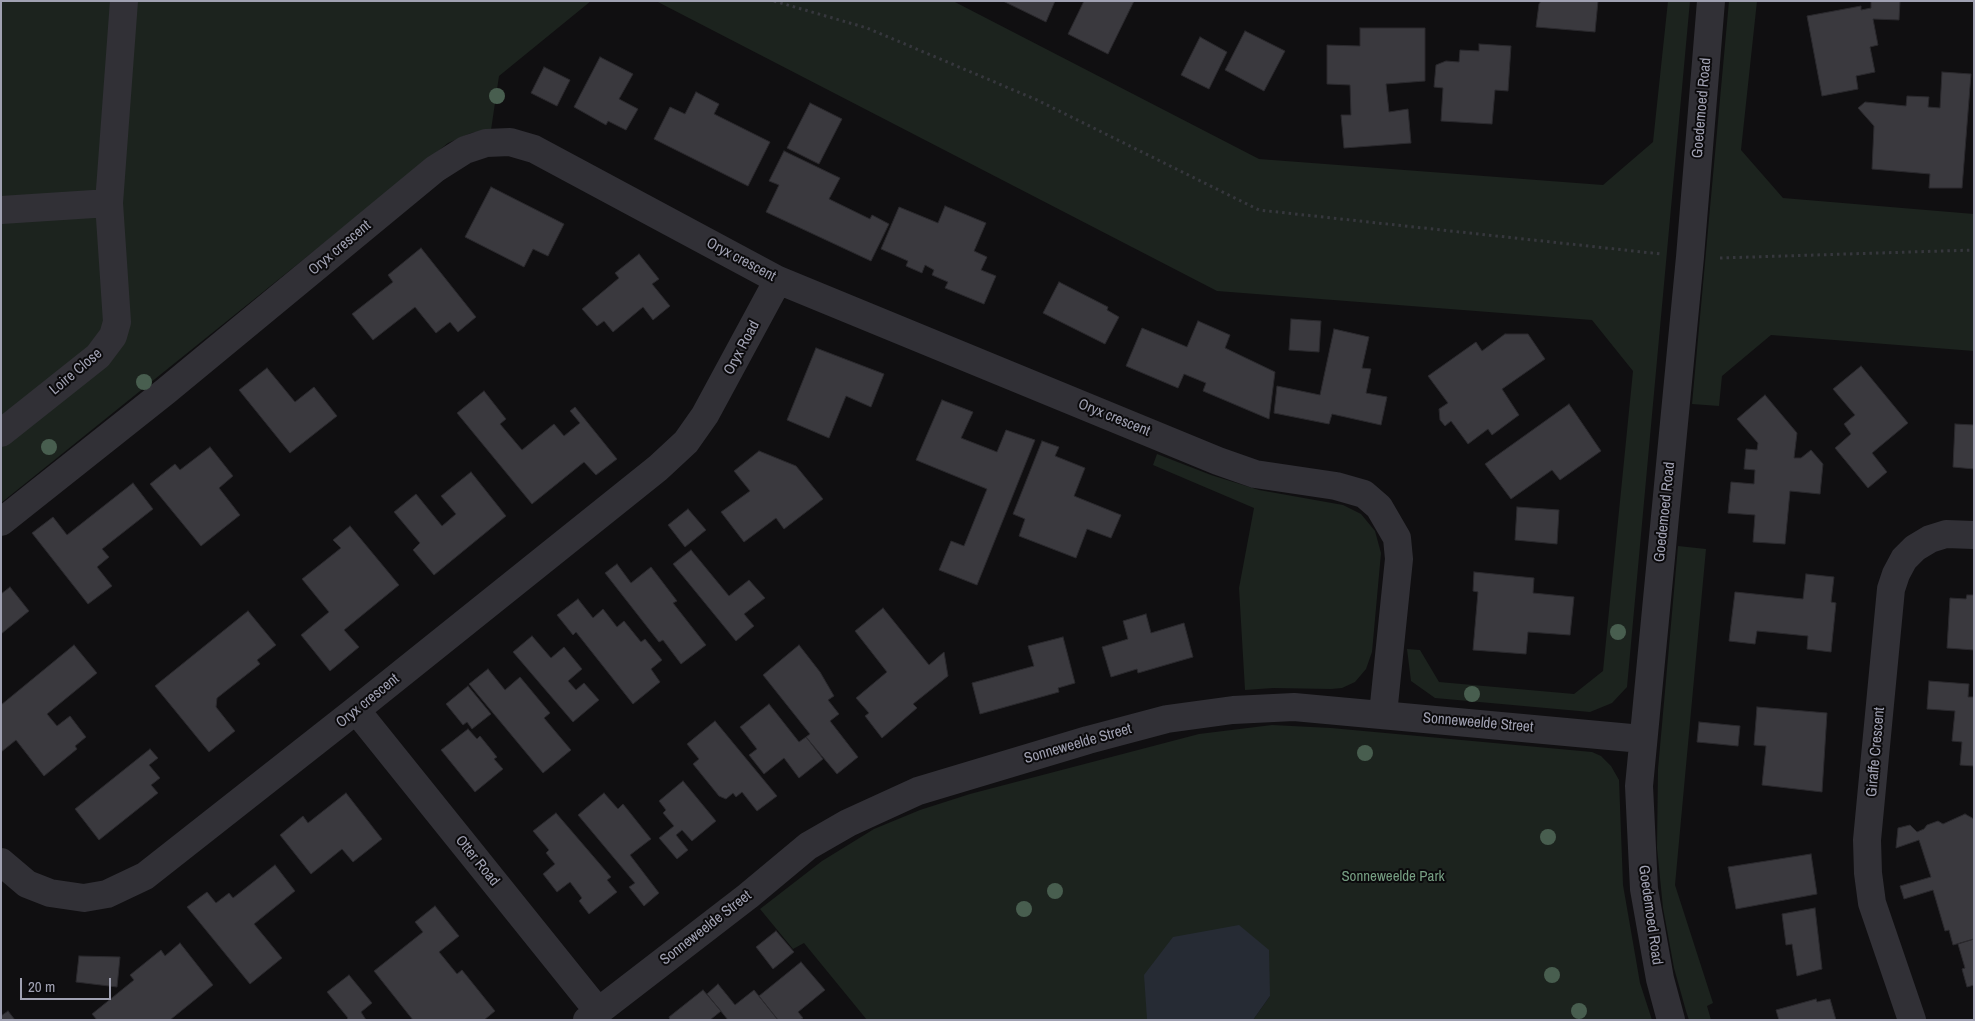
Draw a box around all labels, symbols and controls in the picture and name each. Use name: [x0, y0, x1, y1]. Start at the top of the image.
street label: Goedemoed Road: [1689, 57, 1715, 159]
street label: Oryx crescent: [305, 217, 375, 279]
street label: Oryx crescent: [703, 234, 779, 286]
street label: Oryx Road: [720, 318, 764, 378]
street label: Loire Close: [46, 345, 106, 399]
street label: Oryx crescent: [1075, 395, 1153, 441]
street label: Goedemoed Road: [1651, 461, 1679, 563]
street label: Oryx crescent: [333, 670, 403, 732]
street label: Giraffe Crescent: [1863, 706, 1889, 798]
street label: Sonneweelde Street: [1422, 709, 1534, 737]
street label: Sonneweelde Street: [1022, 720, 1134, 768]
street label: Otter Road: [451, 832, 503, 890]
street label: Goedemoed Road: [1634, 864, 1666, 966]
park label: Sonneweelde Park: [1341, 868, 1445, 886]
street label: Sonneweelde Street: [657, 887, 755, 969]
scale bar: [22, 968, 114, 1000]
text: 20 m: [28, 976, 55, 997]

